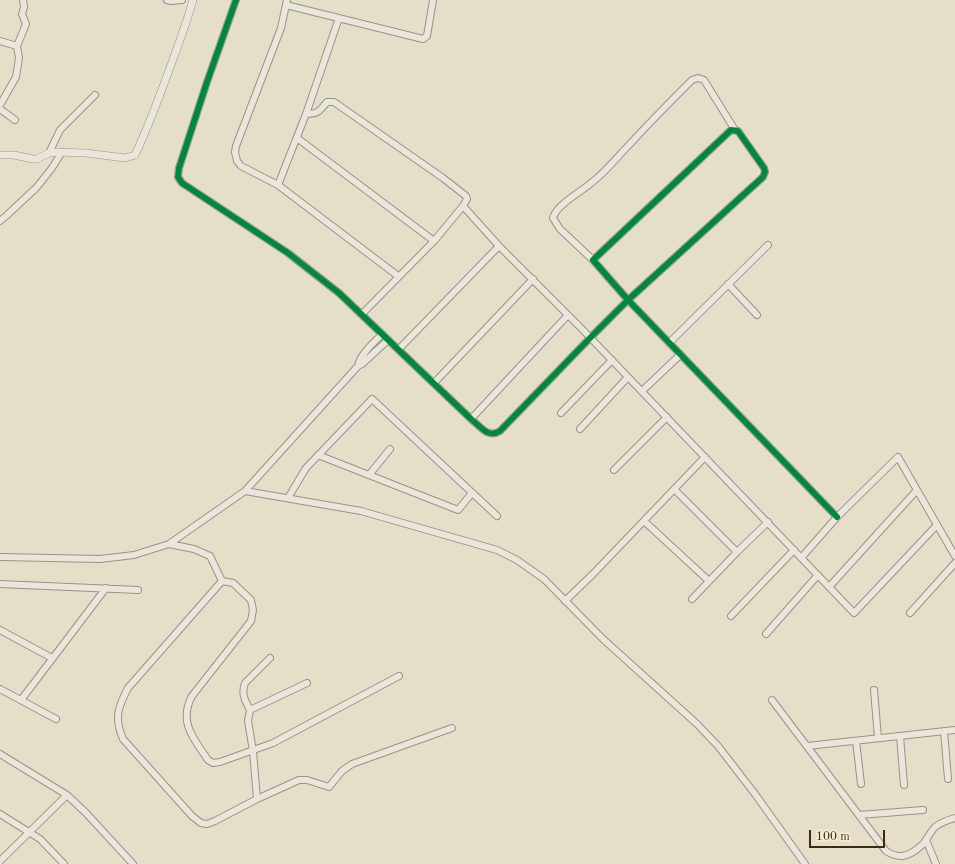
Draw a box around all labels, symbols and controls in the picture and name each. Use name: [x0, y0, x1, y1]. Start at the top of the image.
scale bar: [811, 822, 887, 848]
text: 100 m: [816, 831, 850, 843]

